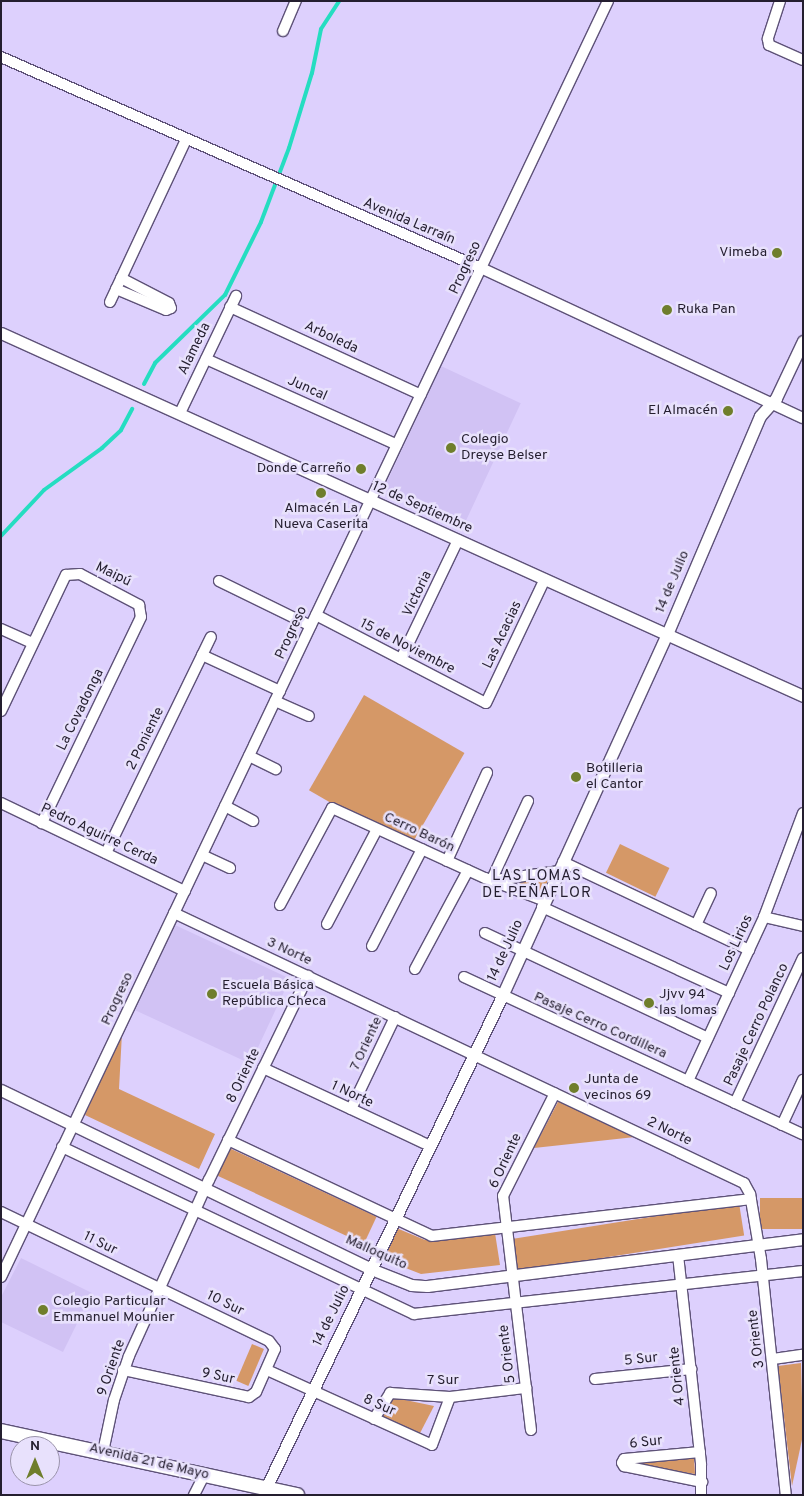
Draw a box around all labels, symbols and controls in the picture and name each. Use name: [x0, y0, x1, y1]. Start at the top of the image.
street label: Avenida Larraín: [360, 195, 458, 249]
street label: Progreso: [446, 239, 486, 297]
place label: Vimeba: [719, 245, 767, 261]
marker: Vimeba: [771, 247, 783, 259]
place label: Ruka Pan: [677, 302, 736, 318]
marker: Ruka Pan: [661, 304, 673, 316]
street label: Arboleda: [301, 318, 361, 358]
street label: Alameda: [175, 320, 215, 378]
street label: Juncal: [285, 373, 329, 405]
place label: El Almacén: [647, 403, 718, 419]
marker: El Almacén: [722, 405, 734, 417]
place label: Colegio Dreyse Belser: [461, 432, 547, 464]
marker: Colegio Dreyse Belser: [445, 442, 457, 454]
place label: Donde Carreño: [257, 461, 351, 477]
marker: Donde Carreño: [355, 463, 367, 475]
street label: 12 de Septiembre: [369, 478, 475, 538]
marker: Almacén La Nueva Caserita: [315, 487, 327, 499]
place label: Almacén La Nueva Caserita: [274, 501, 368, 534]
street label: 14 de Julio: [652, 548, 694, 616]
street label: Maipú: [92, 559, 134, 591]
street label: Victoria: [400, 568, 436, 620]
street label: Las Acacias: [480, 598, 526, 672]
street label: Progreso: [272, 604, 312, 662]
street label: 15 de Noviembre: [357, 616, 457, 678]
street label: La Covadonga: [54, 666, 108, 754]
street label: 2 Poniente: [124, 705, 168, 773]
place label: Botilleria el Cantor: [586, 761, 643, 794]
marker: Botilleria el Cantor: [570, 771, 582, 783]
street label: Pedro Aguirre Cerda: [38, 800, 160, 870]
street label: Cerro Barón: [381, 809, 457, 857]
district label: LAS LOMAS DE PEÑAFLOR: [481, 867, 593, 902]
street label: Los Lirios: [717, 912, 757, 974]
street label: 14 de Julio: [484, 917, 528, 985]
street label: 3 Norte: [264, 934, 314, 970]
street label: Pasaje Cerro Polanco: [721, 961, 793, 1089]
street label: Progreso: [98, 970, 138, 1028]
place label: Escuela Básica República Checa: [222, 978, 326, 1010]
place label: Jjvv 94 las lomas: [659, 987, 717, 1020]
marker: Escuela Básica República Checa: [206, 988, 218, 1000]
street label: Pasaje Cerro Cordillera: [531, 989, 669, 1063]
marker: Jjvv 94 las lomas: [643, 997, 655, 1009]
street label: 7 Oriente: [347, 1014, 387, 1074]
street label: 8 Oriente: [224, 1046, 264, 1106]
place label: Junta de vecinos 69: [584, 1072, 651, 1104]
street label: 1 Norte: [328, 1078, 376, 1112]
marker: Junta de vecinos 69: [568, 1082, 580, 1094]
street label: 2 Norte: [644, 1114, 694, 1150]
street label: 6 Oriente: [486, 1131, 526, 1191]
street label: 11 Sur: [80, 1229, 120, 1259]
street label: Malloquito: [343, 1232, 409, 1274]
street label: 14 de Julio: [310, 1283, 354, 1349]
street label: 10 Sur: [204, 1288, 246, 1320]
place label: Colegio Particular Emmanuel Mounier: [53, 1294, 175, 1326]
marker: Colegio Particular Emmanuel Mounier: [37, 1304, 49, 1316]
street label: 3 Oriente: [745, 1309, 769, 1369]
street label: 5 Oriente: [496, 1324, 520, 1384]
street label: 9 Oriente: [94, 1337, 130, 1399]
street label: 4 Oriente: [667, 1346, 689, 1406]
street label: 5 Sur: [623, 1350, 659, 1370]
street label: 9 Sur: [200, 1365, 236, 1389]
street label: 7 Sur: [427, 1373, 459, 1389]
street label: 8 Sur: [360, 1391, 398, 1421]
street label: 6 Sur: [628, 1433, 664, 1453]
north arrow: [10, 1436, 60, 1486]
text: N: [30, 1438, 40, 1455]
street label: Avenida 21 de Mayo: [87, 1440, 211, 1484]

